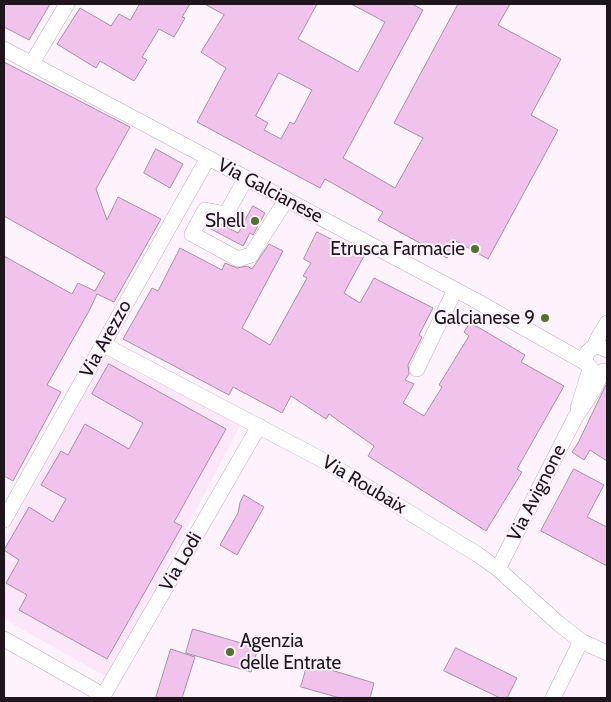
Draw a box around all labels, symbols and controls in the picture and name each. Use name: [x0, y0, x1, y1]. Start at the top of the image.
street label: Via Galcianese: [214, 154, 326, 228]
place label: Shell: [205, 210, 245, 232]
marker: Shell: [249, 215, 261, 227]
place label: Etrusca Farmacie: [330, 238, 465, 260]
marker: Etrusca Farmacie: [469, 243, 481, 255]
street label: Via Arezzo: [75, 296, 137, 382]
place label: Galcianese 9: [434, 307, 535, 329]
marker: Galcianese 9: [539, 312, 551, 324]
street label: Via Avignone: [503, 441, 571, 545]
street label: Via Roubaix: [318, 451, 410, 519]
street label: Via Lodi: [155, 529, 207, 595]
place label: Agenzia delle Entrate: [240, 630, 341, 674]
marker: Agenzia delle Entrate: [224, 646, 236, 658]

